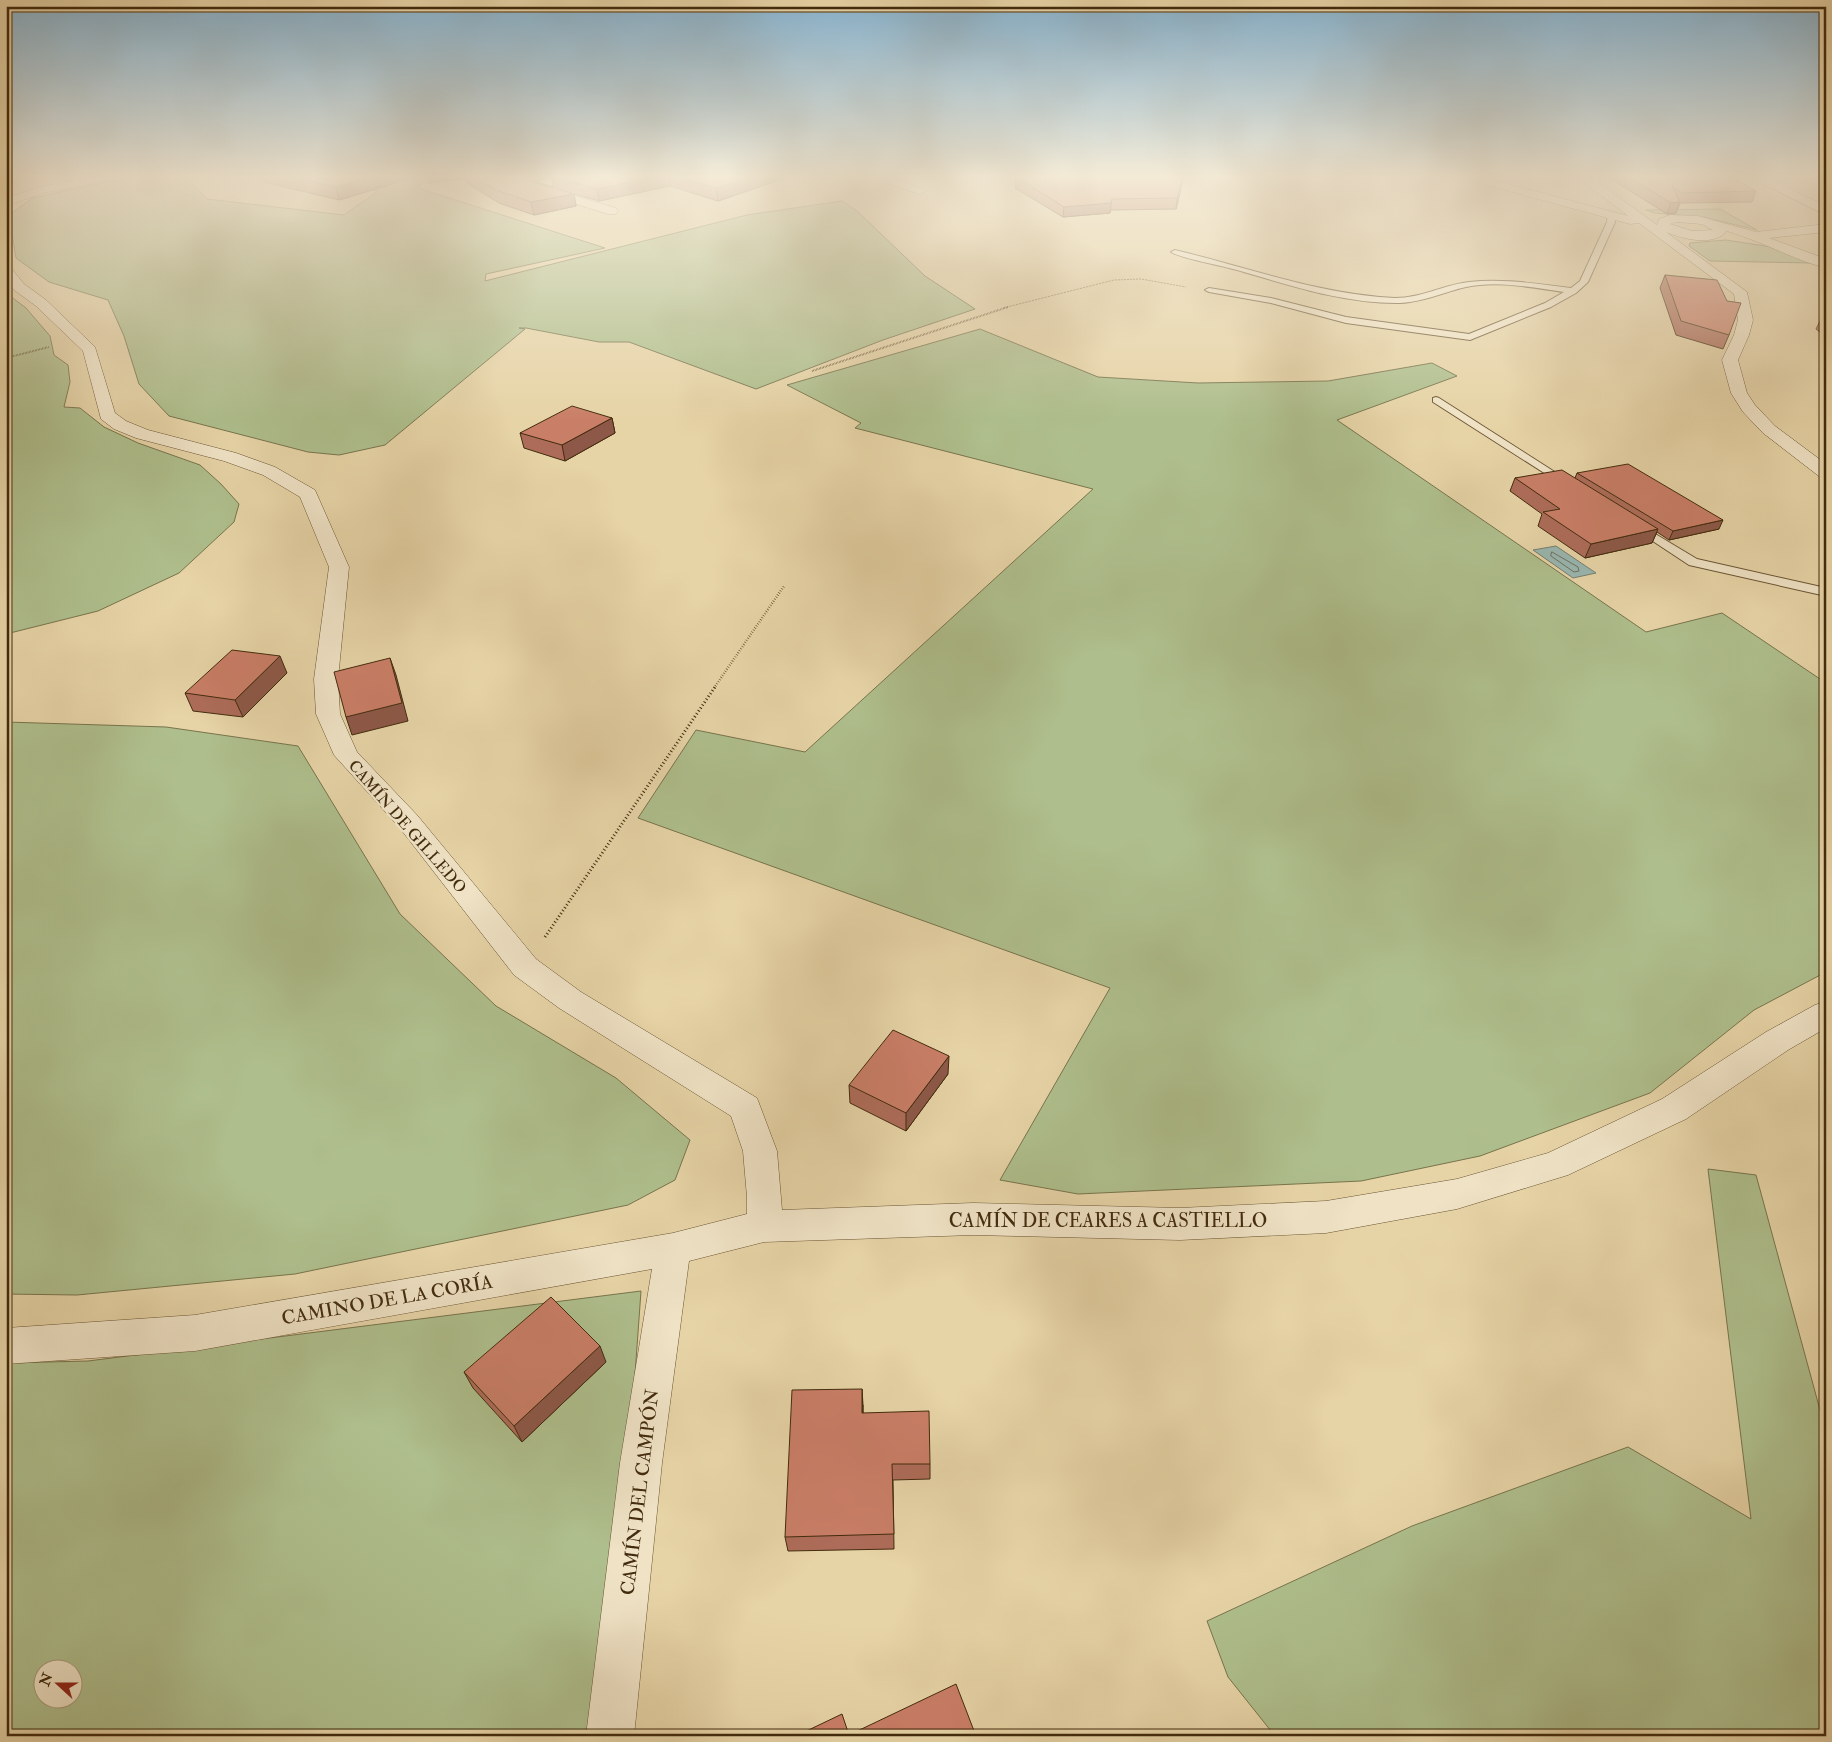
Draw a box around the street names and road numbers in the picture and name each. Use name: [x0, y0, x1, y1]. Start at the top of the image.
street label: CAMÍN DE GILLEDO: [344, 756, 471, 897]
street label: CAMÍN DE CEARES A CASTIELLO: [949, 1207, 1267, 1233]
street label: CAMINO DE LA CORÍA: [279, 1268, 495, 1330]
street label: CAMÍN DEL CAMPÓN: [613, 1387, 665, 1597]

